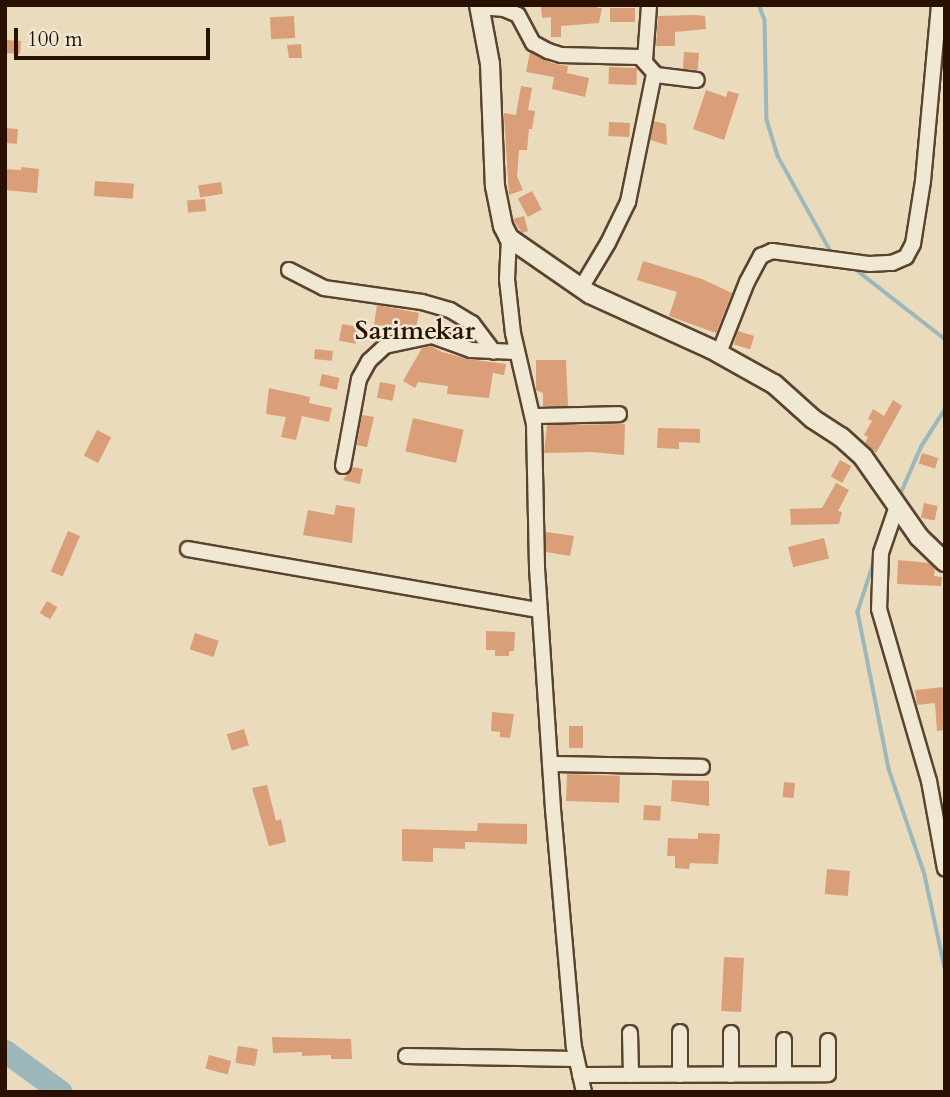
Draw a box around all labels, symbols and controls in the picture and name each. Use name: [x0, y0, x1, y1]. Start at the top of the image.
scale bar: [18, 14, 214, 58]
text: 100 m: [27, 25, 83, 54]
district label: Sarimekar: [355, 315, 475, 347]

